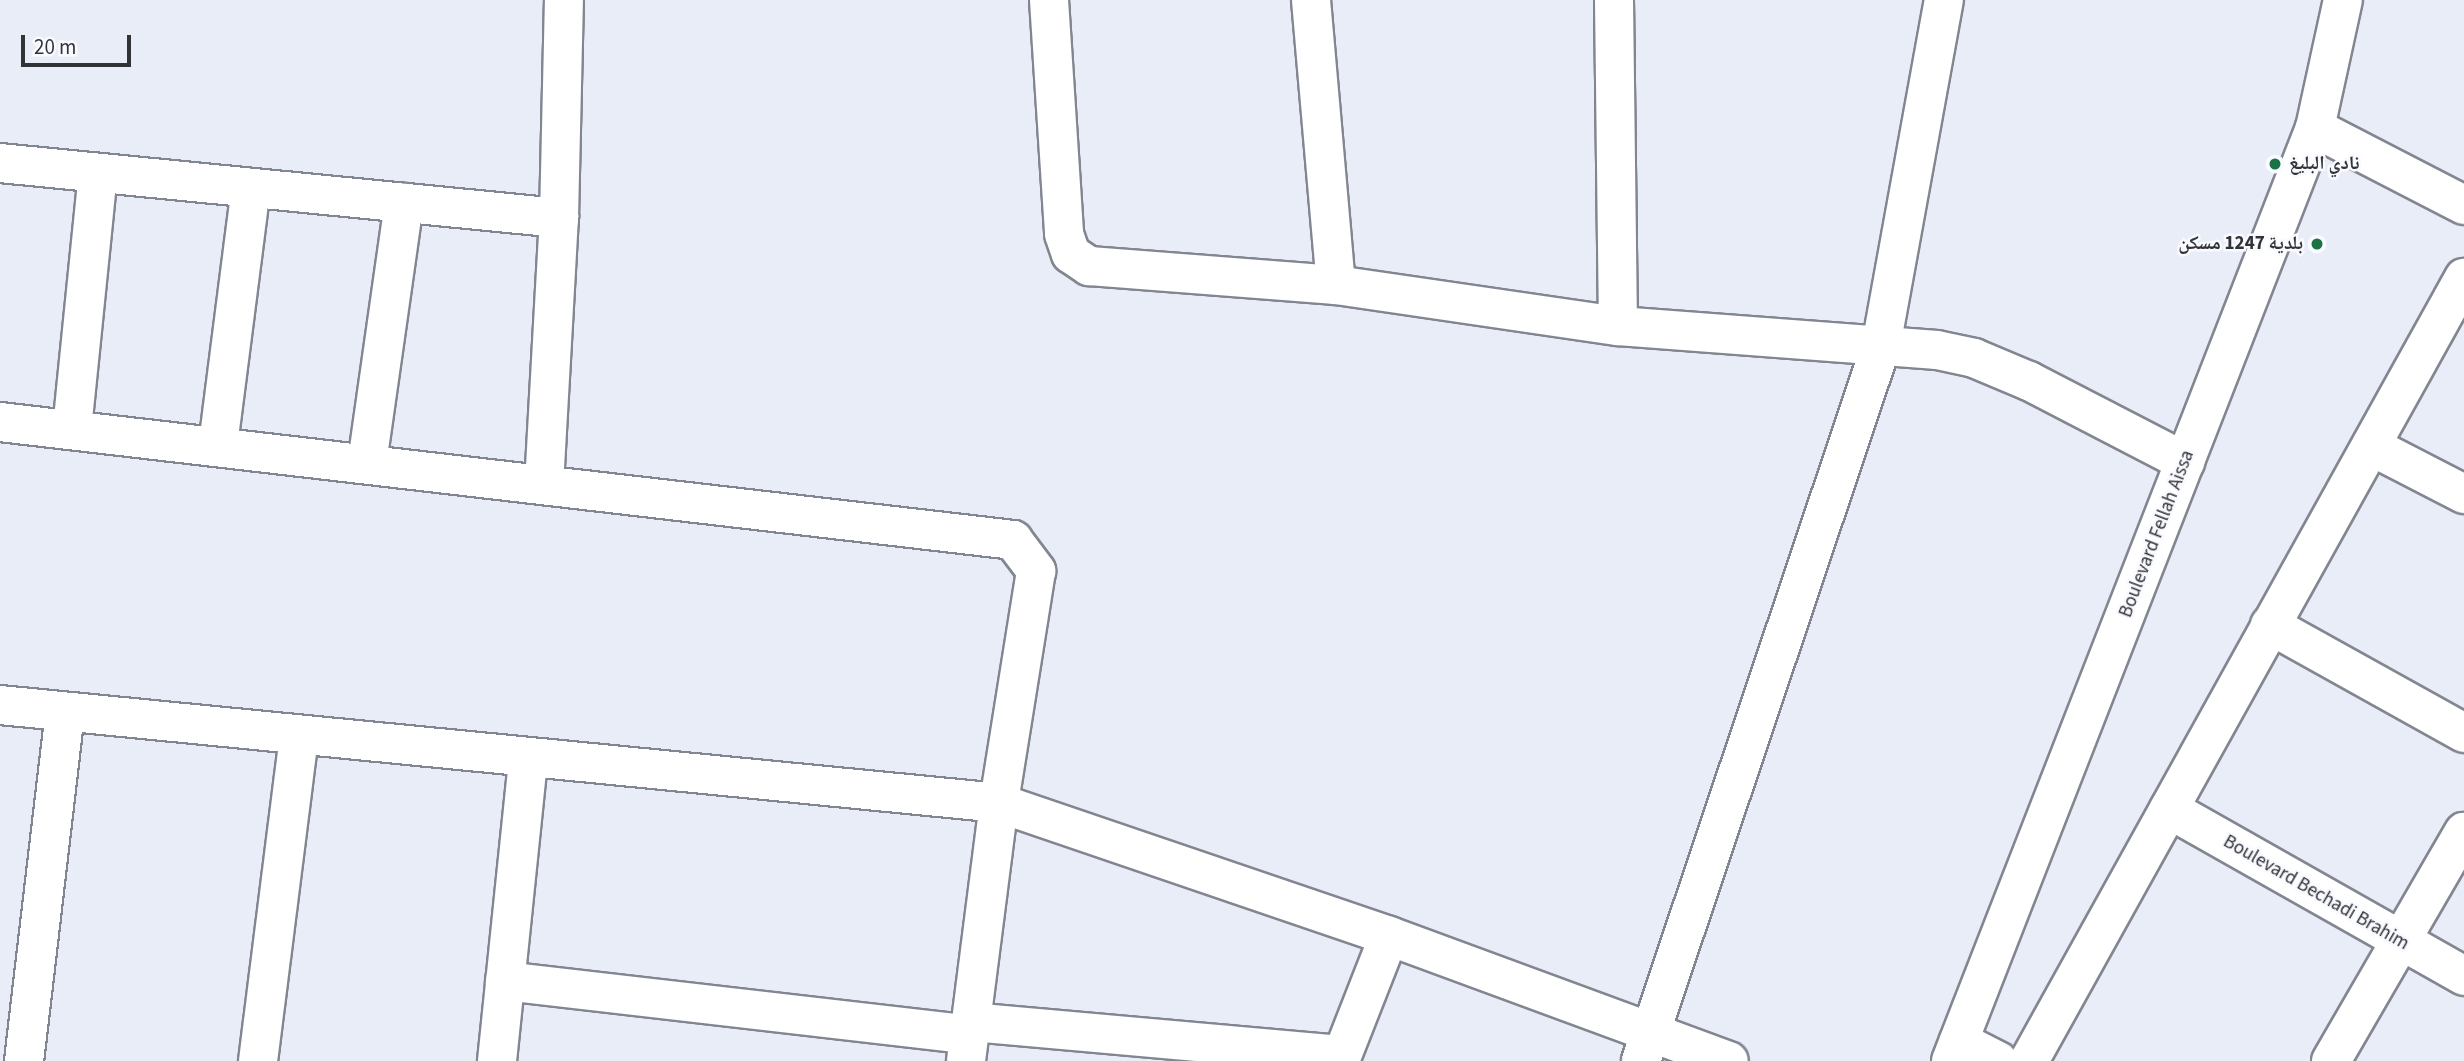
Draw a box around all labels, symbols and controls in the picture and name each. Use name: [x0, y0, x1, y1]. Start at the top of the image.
scale bar: [24, 21, 135, 65]
text: 20 m: [34, 32, 76, 62]
place label: نادي البليغ: [2289, 153, 2359, 175]
marker: نادي البليغ: [2267, 156, 2283, 172]
place label: بلدية 1247 مسكن: [2178, 233, 2303, 255]
marker: بلدية 1247 مسكن: [2309, 236, 2325, 252]
street label: Boulevard Fellah Aissa: [2115, 447, 2199, 621]
street label: Boulevard Bechadi Brahim: [2219, 830, 2413, 956]

